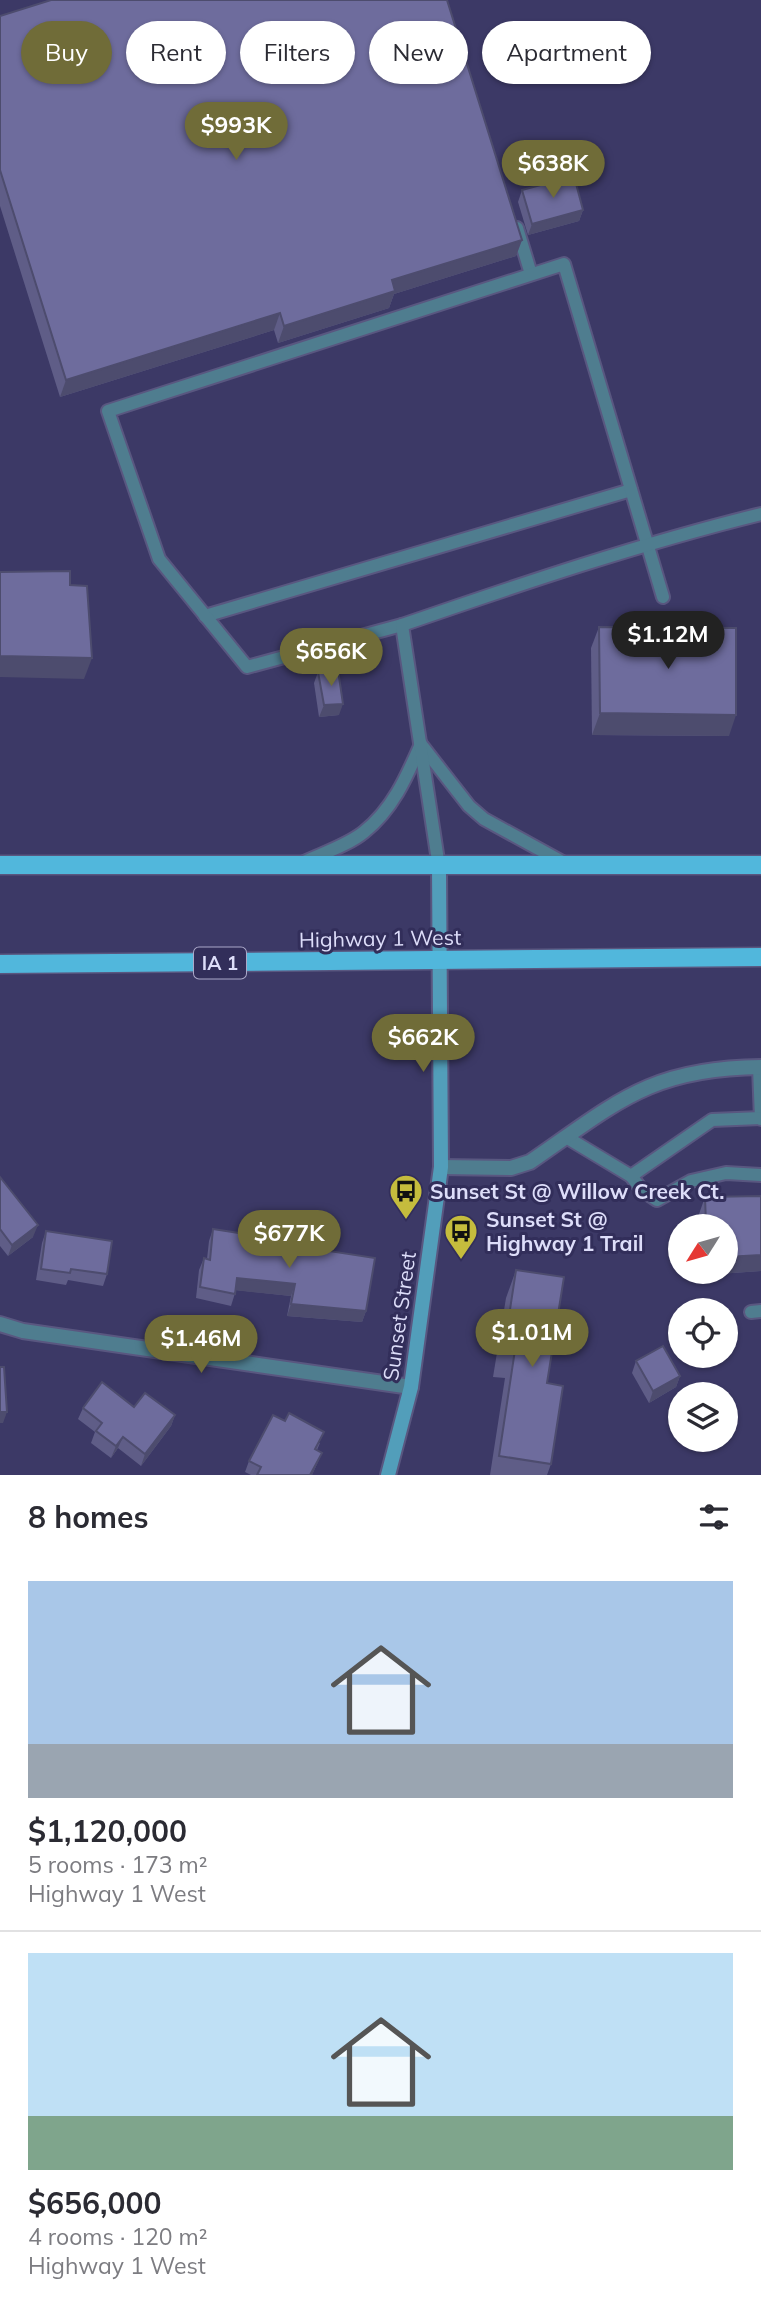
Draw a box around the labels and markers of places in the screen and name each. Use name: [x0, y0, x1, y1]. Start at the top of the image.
pin: $993K: [187, 102, 285, 162]
pin: $638K: [504, 140, 602, 200]
pin: $1.12M: [611, 612, 725, 671]
pin: $656K: [282, 628, 380, 688]
pin: $662K: [374, 1014, 472, 1074]
bus stop icon: Sunset St @ Willow Creek Ct.: [387, 1172, 425, 1221]
place label: Sunset St @ Willow Creek Ct.: [430, 1178, 724, 1204]
place label: Sunset St @ Highway 1 Trail: [486, 1206, 644, 1256]
pin: $677K: [240, 1210, 338, 1270]
bus stop icon: Sunset St @ Highway 1 Trail: [442, 1212, 480, 1261]
pin: $1.01M: [475, 1310, 589, 1369]
pin: $1.46M: [144, 1316, 258, 1375]

